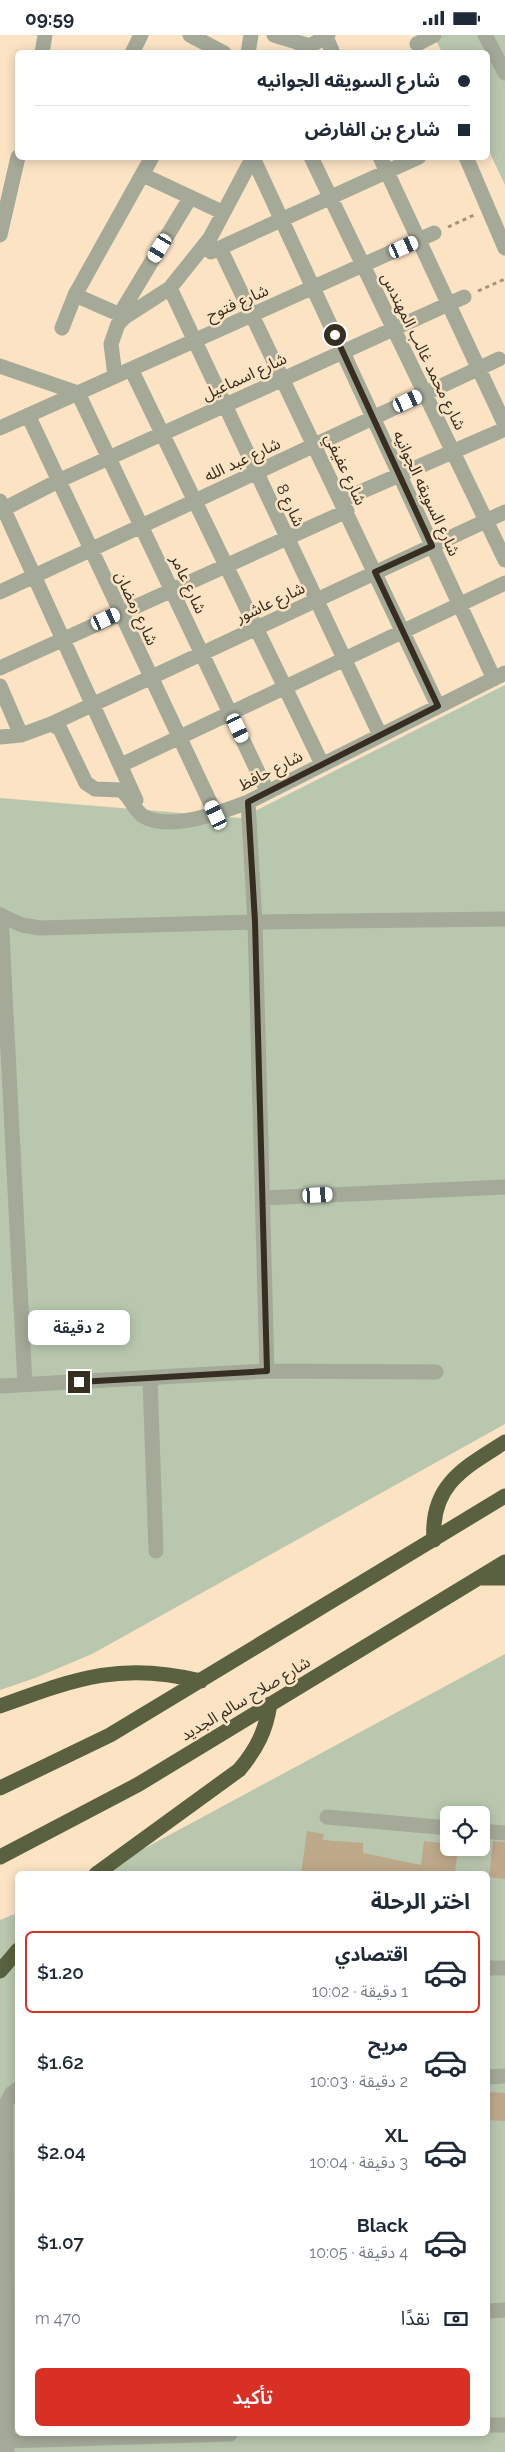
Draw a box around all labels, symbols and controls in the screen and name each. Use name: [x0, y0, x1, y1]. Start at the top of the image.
text: 09:59: [25, 7, 74, 29]
text: شارع السويقه الجوانيه: [257, 69, 440, 91]
text: شارع بن الفارض: [305, 118, 440, 140]
car: [145, 231, 174, 265]
car: [387, 234, 420, 260]
street label: شارع محمد غالب المهندس: [374, 269, 470, 434]
street label: شارع فتوح: [203, 280, 273, 327]
route start: [324, 324, 346, 346]
street label: شارع اسماعيل: [199, 349, 291, 407]
car: [391, 388, 424, 414]
street label: شارع السويقه الجوانيه: [386, 427, 464, 560]
street label: شارع عفيفي: [318, 430, 370, 509]
street label: شارع عبد الله: [201, 434, 285, 488]
street label: شارع 8: [270, 481, 309, 531]
street label: شارع عامر: [164, 551, 210, 618]
street label: شارع رمضان: [108, 568, 162, 650]
street label: شارع عاشور: [232, 578, 309, 630]
car: [89, 606, 122, 632]
car: [224, 711, 251, 745]
street label: شارع حافظ: [235, 746, 307, 797]
car: [202, 798, 229, 832]
car: [302, 1187, 333, 1203]
callout: 2 دقيقة: [28, 1309, 130, 1345]
text: 2 دقيقة: [53, 1318, 105, 1337]
route end: [68, 1371, 90, 1393]
street label: شارع صلاح سالم الجديد: [177, 1652, 315, 1747]
map controls: [440, 1806, 490, 1856]
button: locate: [440, 1806, 490, 1856]
text: اختر الرحلة: [371, 1888, 470, 1914]
text: اقتصادي: [335, 1943, 408, 1965]
icon: car: [423, 1950, 468, 1995]
text: $1.20: [37, 1961, 84, 1983]
text: 1 دقيقة · 10:02: [312, 1982, 408, 2001]
text: مريح: [368, 2033, 408, 2055]
icon: car: [423, 2040, 468, 2085]
text: $1.62: [37, 2051, 84, 2073]
text: 2 دقيقة · 10:03: [310, 2072, 408, 2091]
text: XL: [385, 2124, 408, 2146]
icon: car: [423, 2130, 468, 2175]
text: $2.04: [37, 2141, 86, 2163]
text: 3 دقيقة · 10:04: [310, 2153, 408, 2172]
text: Black: [357, 2214, 408, 2236]
icon: car: [423, 2220, 468, 2265]
text: $1.07: [37, 2231, 84, 2253]
text: 4 دقيقة · 10:05: [309, 2243, 408, 2262]
icon: cash: [442, 2305, 470, 2333]
text: نقدًا: [401, 2307, 430, 2329]
text: 470 m: [35, 2309, 81, 2328]
button: تأكيد: [35, 2368, 470, 2426]

